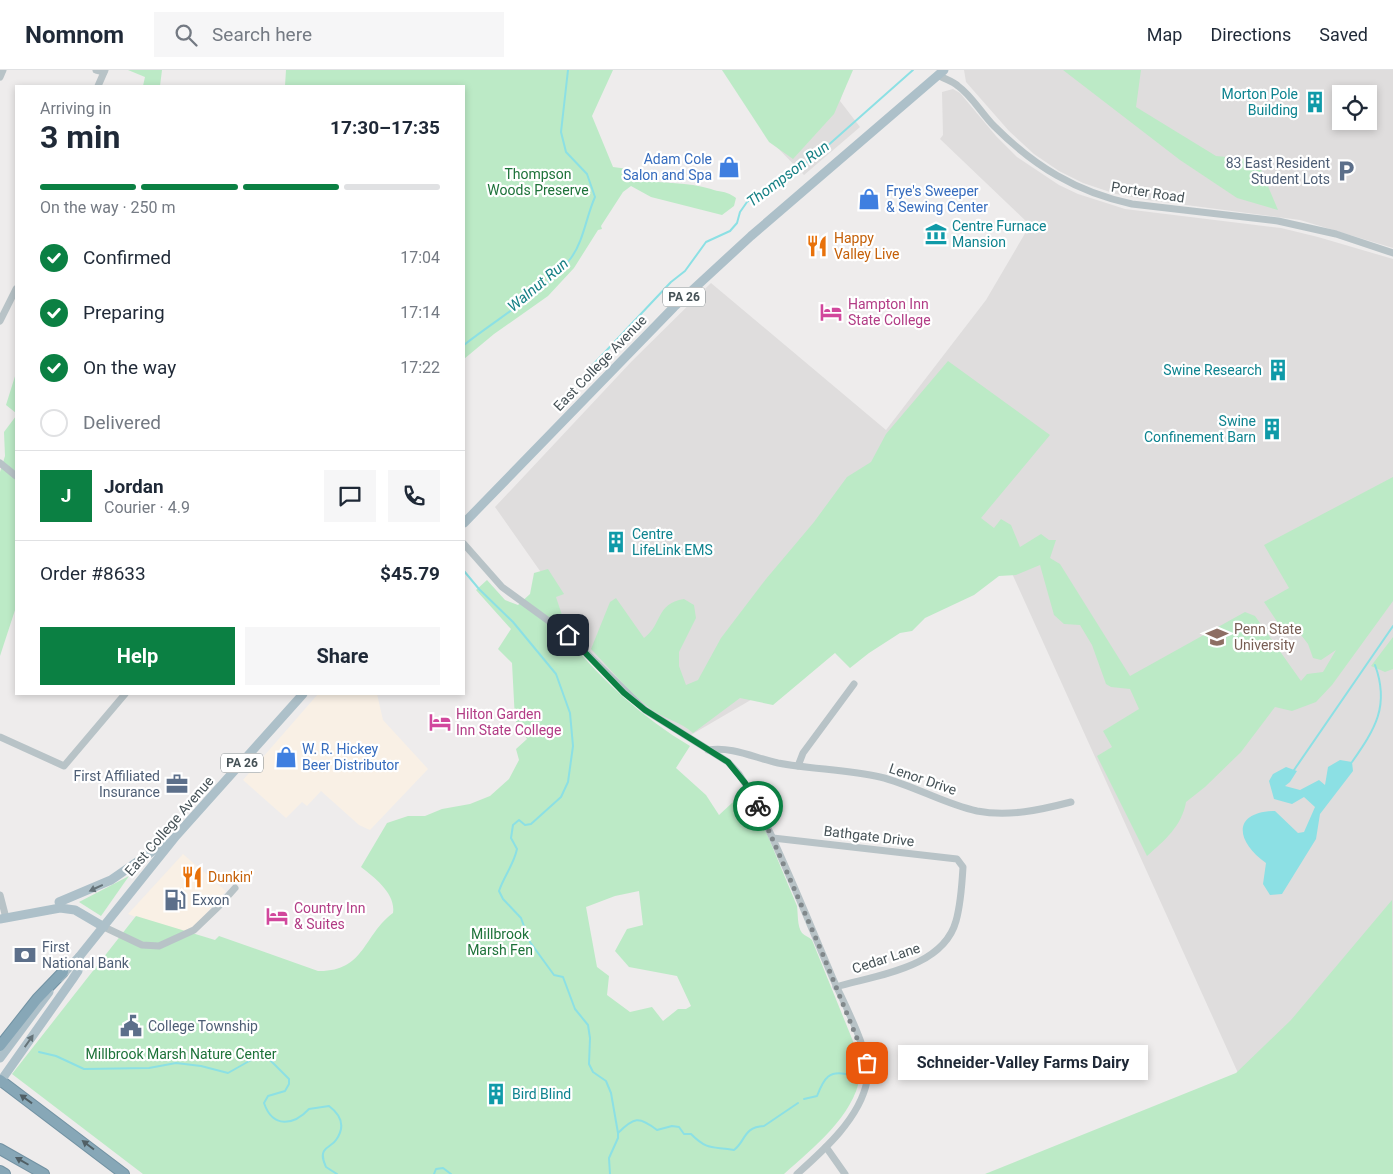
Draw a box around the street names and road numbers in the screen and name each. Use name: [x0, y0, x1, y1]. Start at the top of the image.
street label: Porter Road: [1110, 178, 1186, 206]
road number: PA 26: [663, 288, 705, 306]
street label: East College Avenue: [550, 312, 650, 414]
road number: PA 26: [221, 754, 263, 772]
street label: Lenor Drive: [887, 760, 959, 798]
street label: East College Avenue: [121, 773, 217, 879]
street label: Bathgate Drive: [823, 823, 915, 849]
street label: Cedar Lane: [850, 939, 922, 977]

